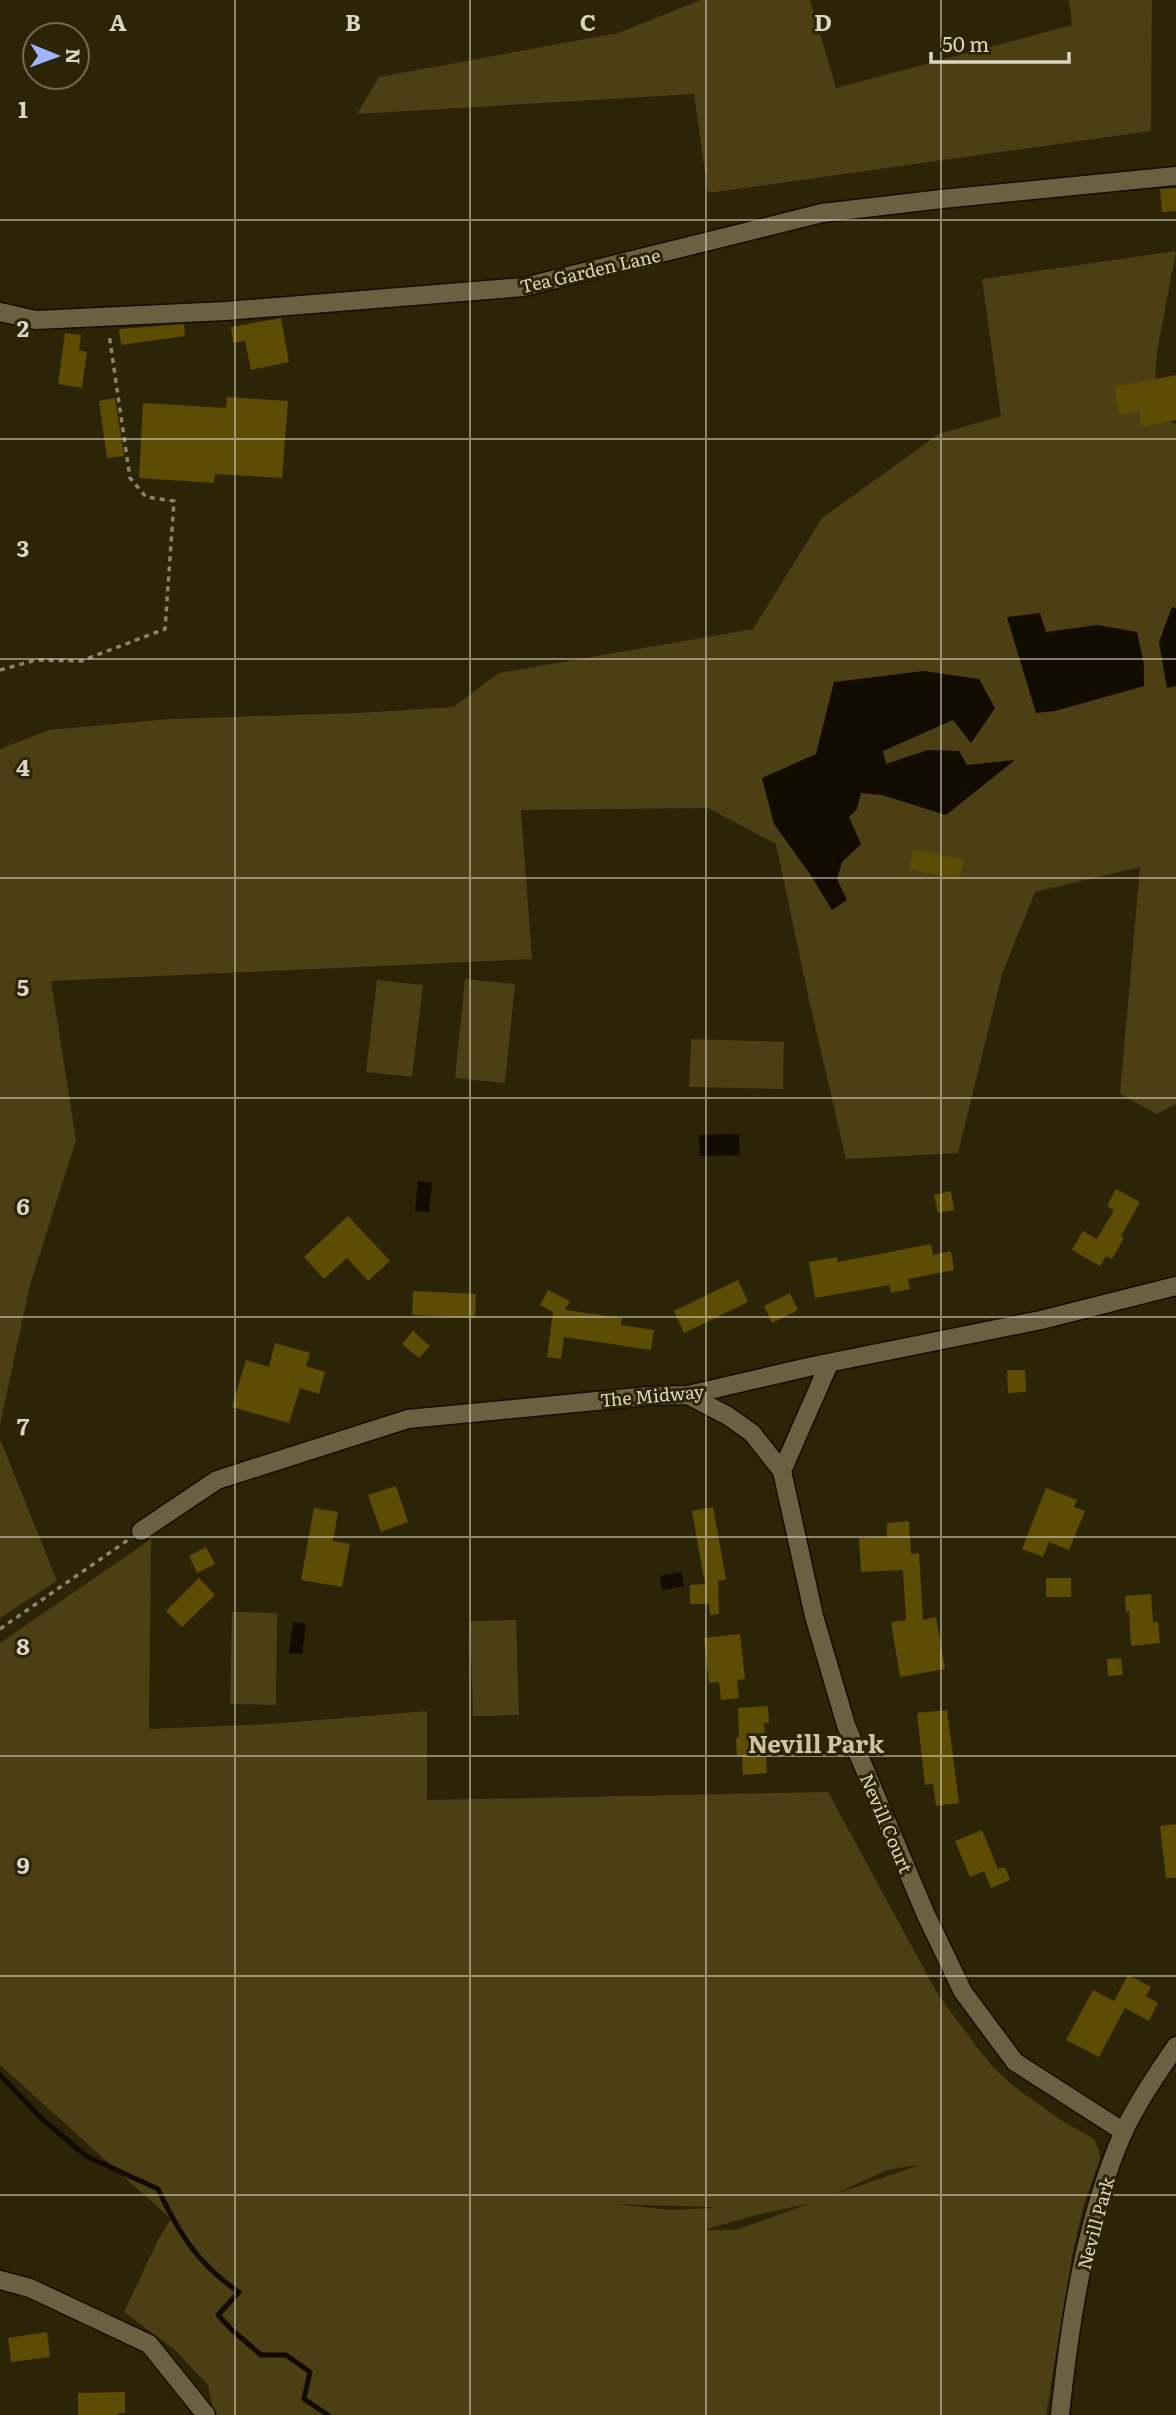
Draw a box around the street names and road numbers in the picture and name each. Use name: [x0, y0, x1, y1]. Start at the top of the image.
street label: Tea Garden Lane: [517, 241, 663, 299]
street label: The Midway: [599, 1377, 706, 1413]
street label: Nevill Court: [854, 1769, 920, 1878]
street label: Nevill Park: [1070, 2173, 1121, 2272]

